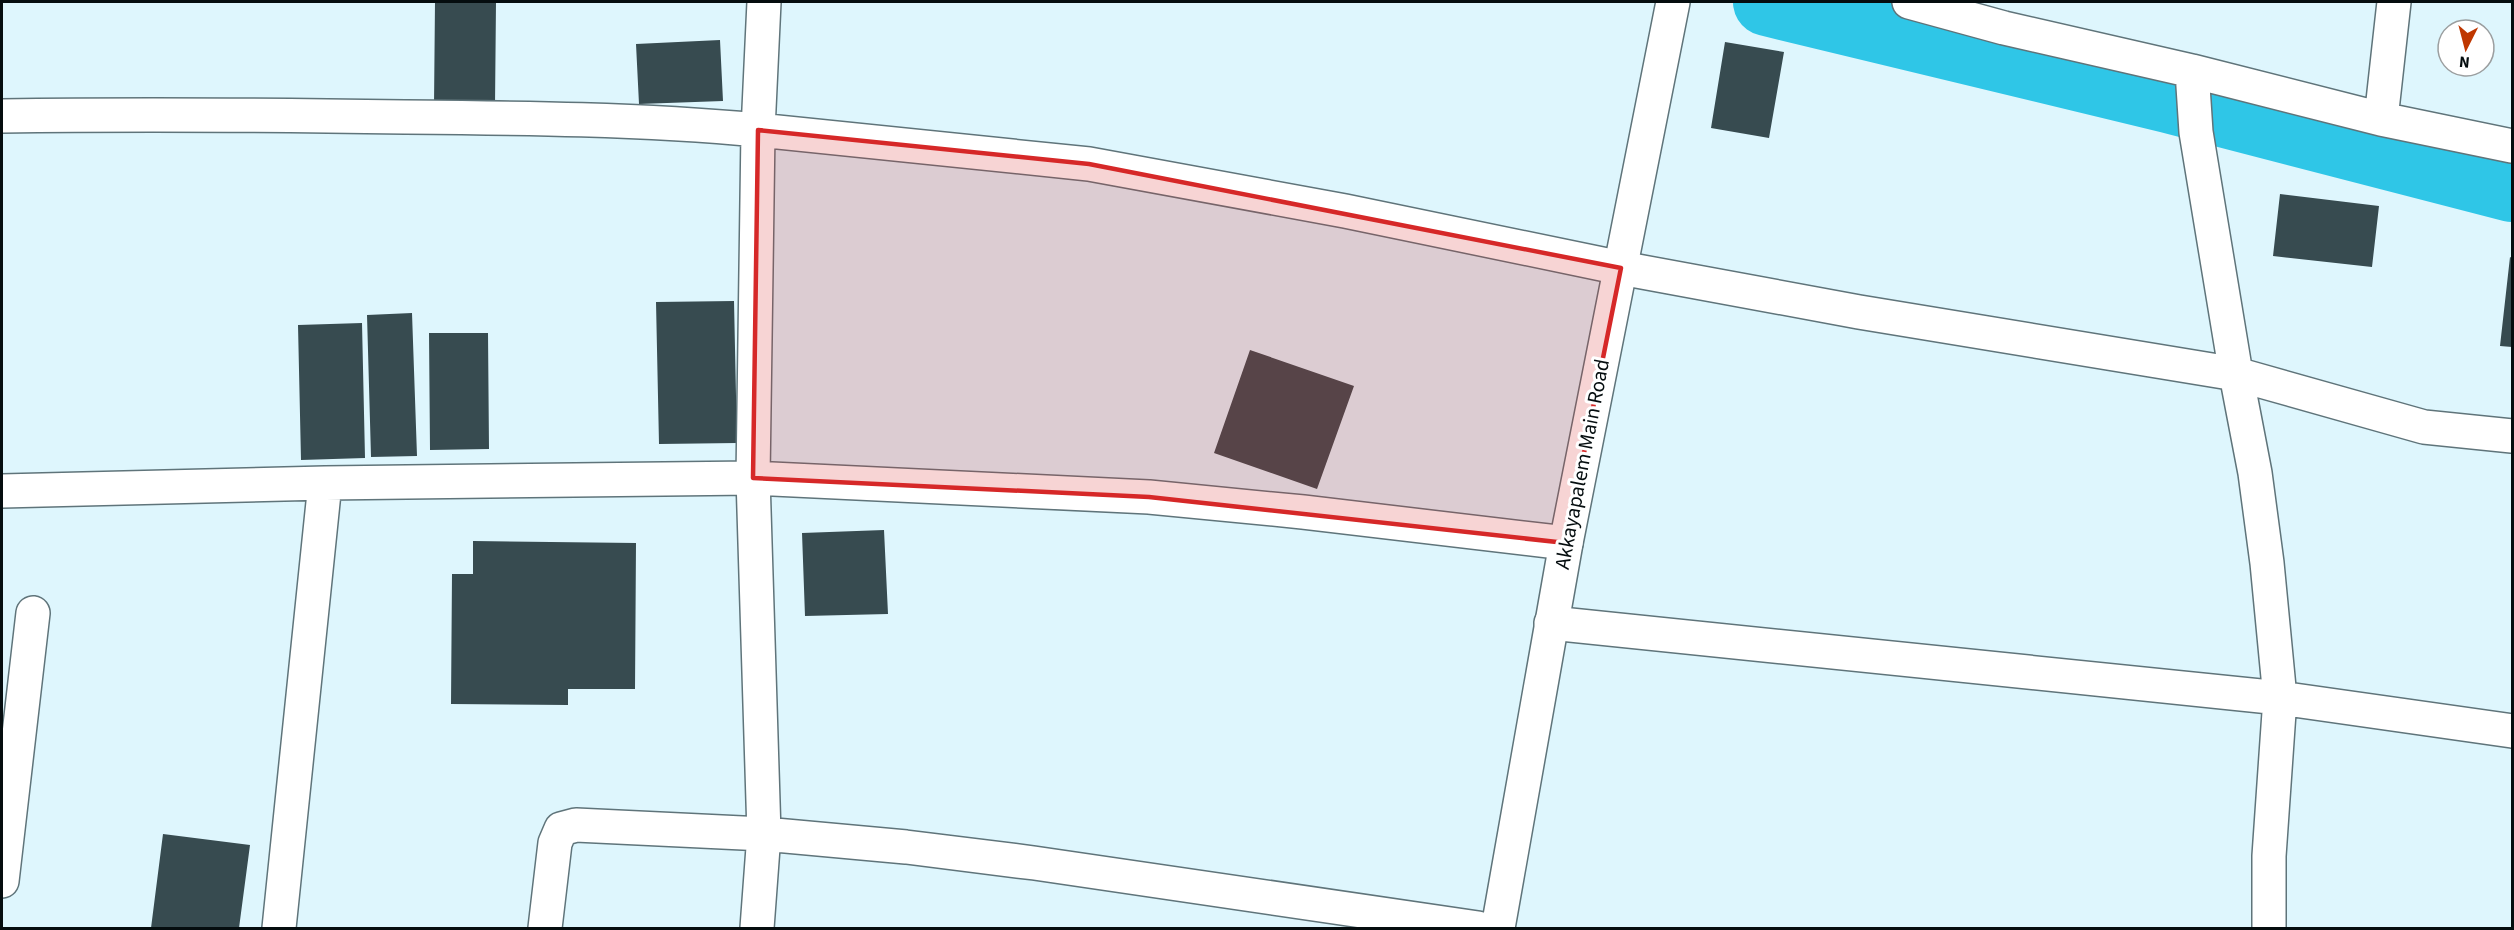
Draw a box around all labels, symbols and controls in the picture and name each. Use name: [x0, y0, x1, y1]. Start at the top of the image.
north arrow: [2436, 18, 2496, 78]
text: N: [2458, 50, 2471, 73]
street label: Akkayapalem Main Road: [1547, 356, 1617, 572]

